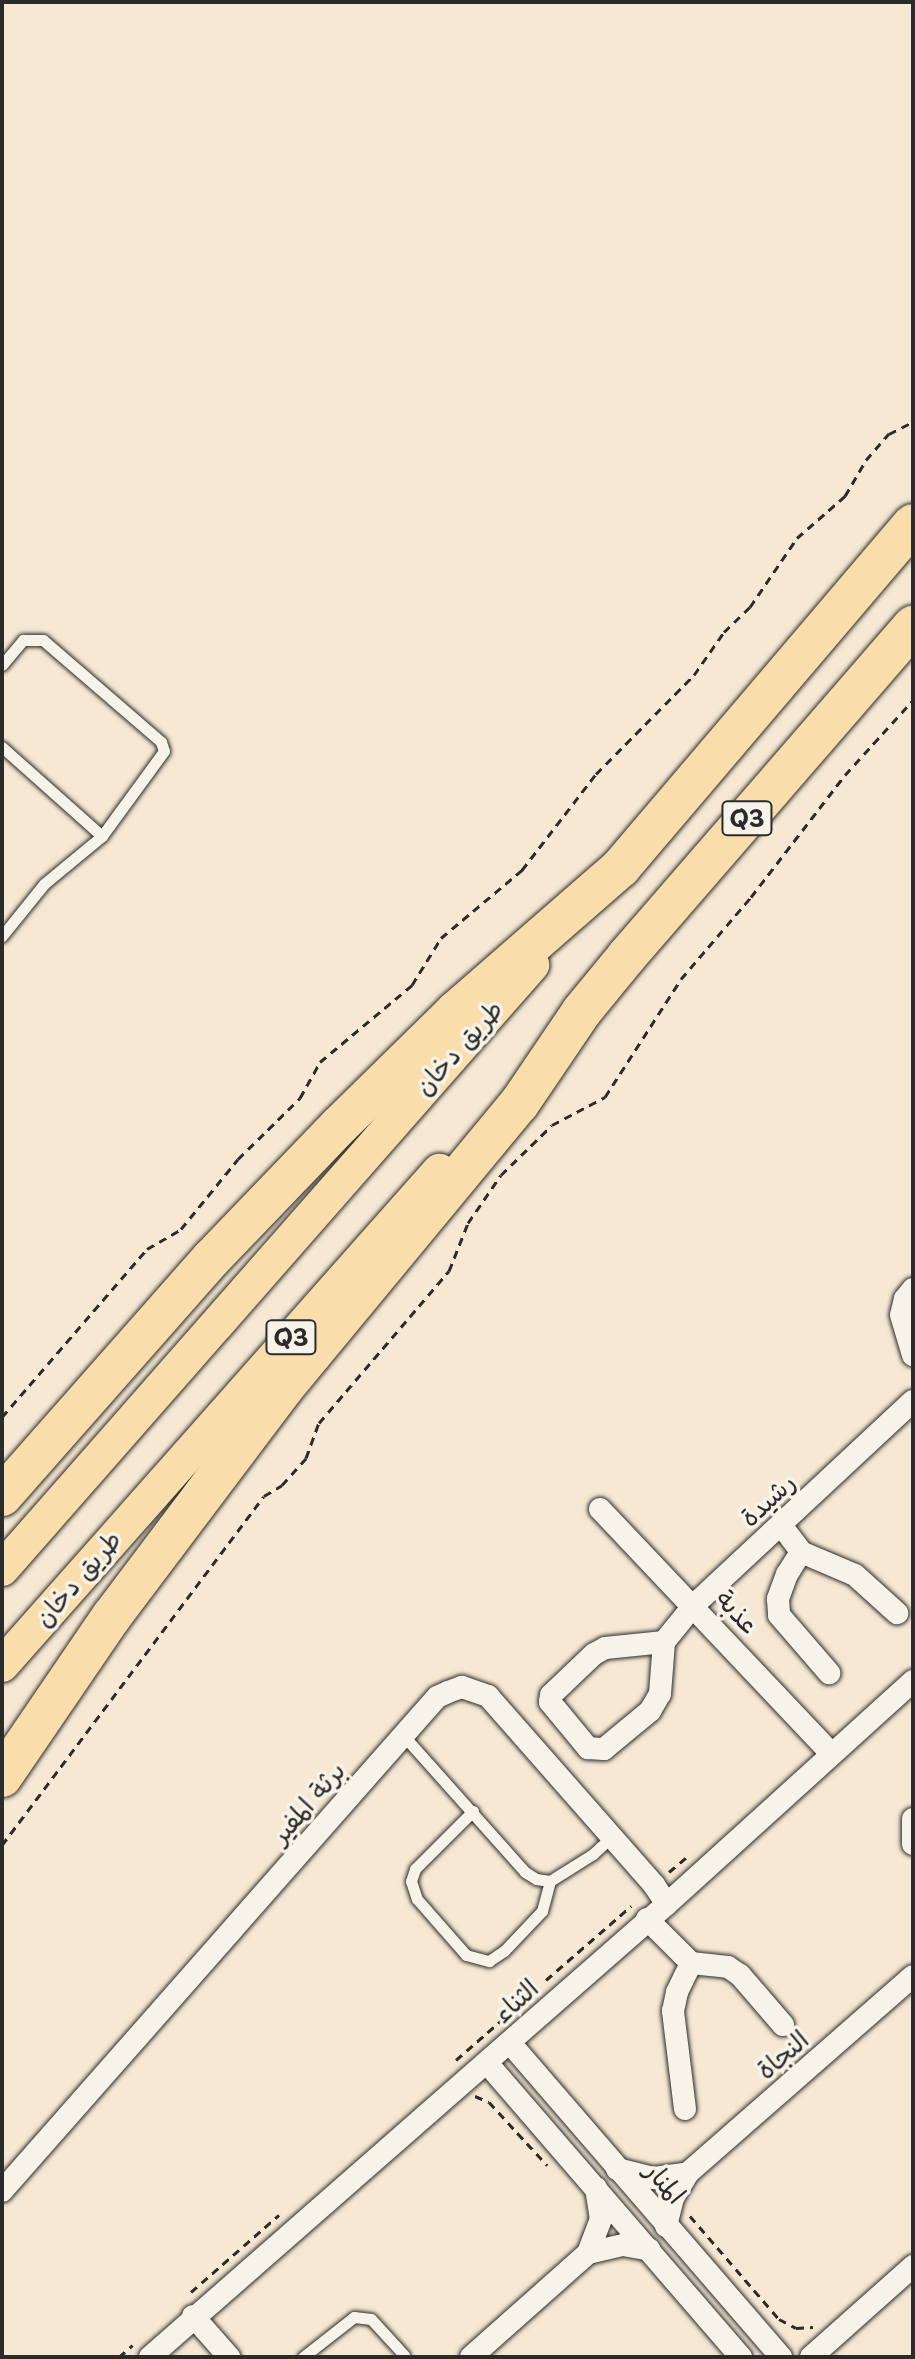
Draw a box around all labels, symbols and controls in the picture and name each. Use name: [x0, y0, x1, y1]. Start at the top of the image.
road number: Q3: [721, 798, 773, 838]
street label: طريق دخان: [407, 993, 509, 1101]
road number: Q3: [265, 1317, 317, 1357]
street label: رشيدة: [733, 1466, 801, 1532]
street label: طريق دخان: [27, 1524, 127, 1632]
street label: عذبة: [710, 1583, 766, 1639]
street label: برثة المفير: [263, 1755, 351, 1849]
street label: الثناء: [486, 1972, 544, 2028]
street label: النجاة: [750, 2023, 814, 2085]
street label: المنار: [639, 2155, 693, 2209]

